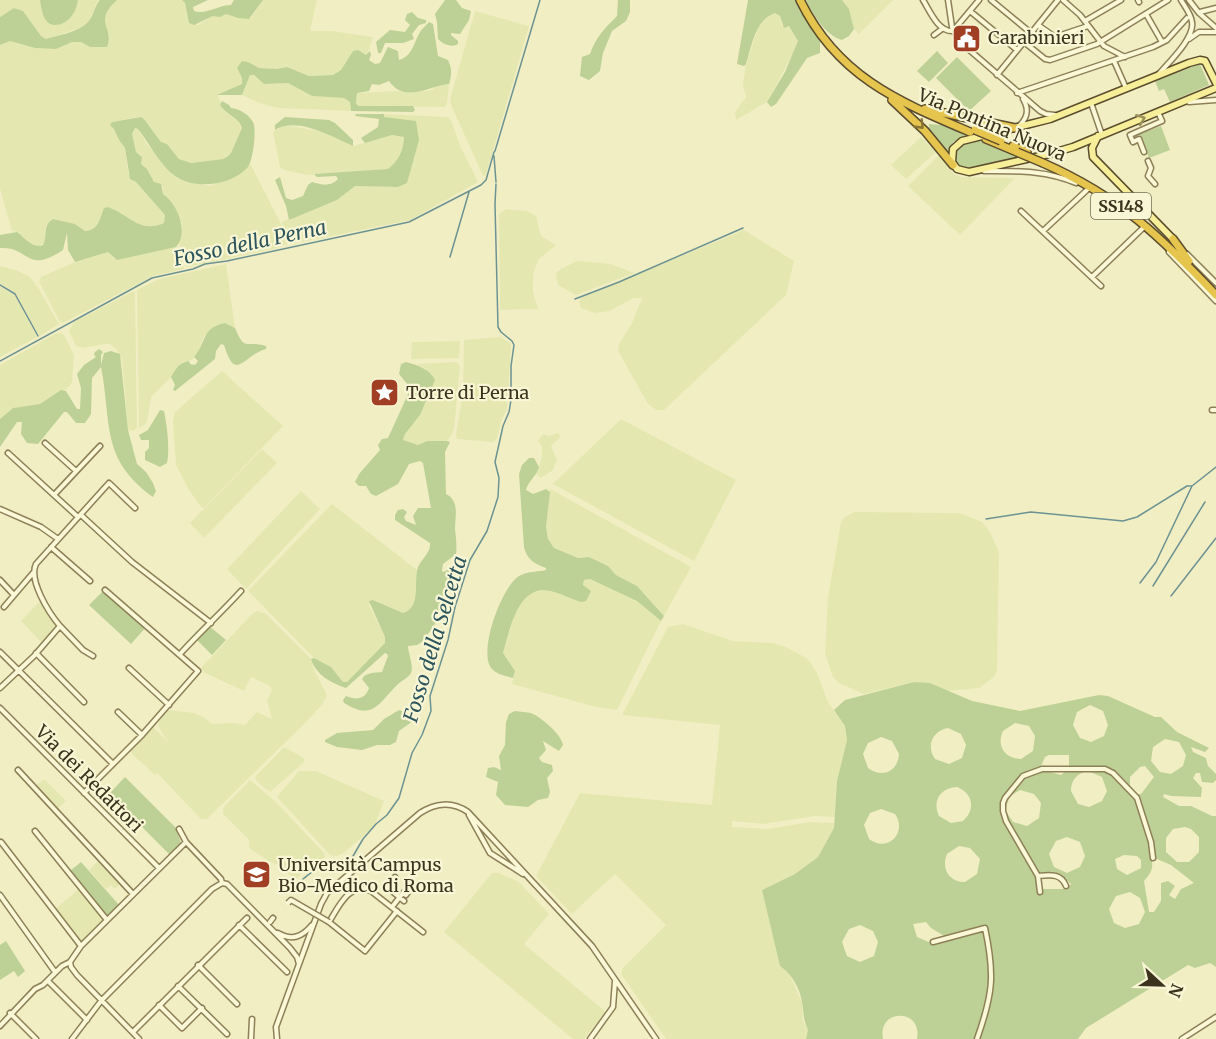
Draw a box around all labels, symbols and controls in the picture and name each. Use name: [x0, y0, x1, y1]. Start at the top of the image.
public building icon: Carabinieri: [951, 22, 983, 54]
place label: Carabinieri: [988, 26, 1085, 49]
street label: Via Pontina Nuova: [914, 83, 1070, 166]
one-way arrow: [1134, 114, 1145, 126]
one-way arrow: [912, 118, 923, 129]
road number: SS148: [1091, 193, 1151, 219]
water label: Fosso della Perna: [170, 214, 329, 271]
place icon: Torre di Perna: [369, 377, 401, 409]
place label: Torre di Perna: [406, 381, 530, 404]
water label: Fosso della Selcetta: [397, 553, 472, 726]
street label: Via dei Redattori: [30, 719, 148, 837]
place label: Università Campus Bio-Medico di Roma: [278, 853, 454, 897]
school or university icon: Università Campus Bio-Medico di Roma: [241, 859, 273, 891]
north arrow: [1132, 955, 1192, 1015]
text: N: [1164, 981, 1188, 1001]

